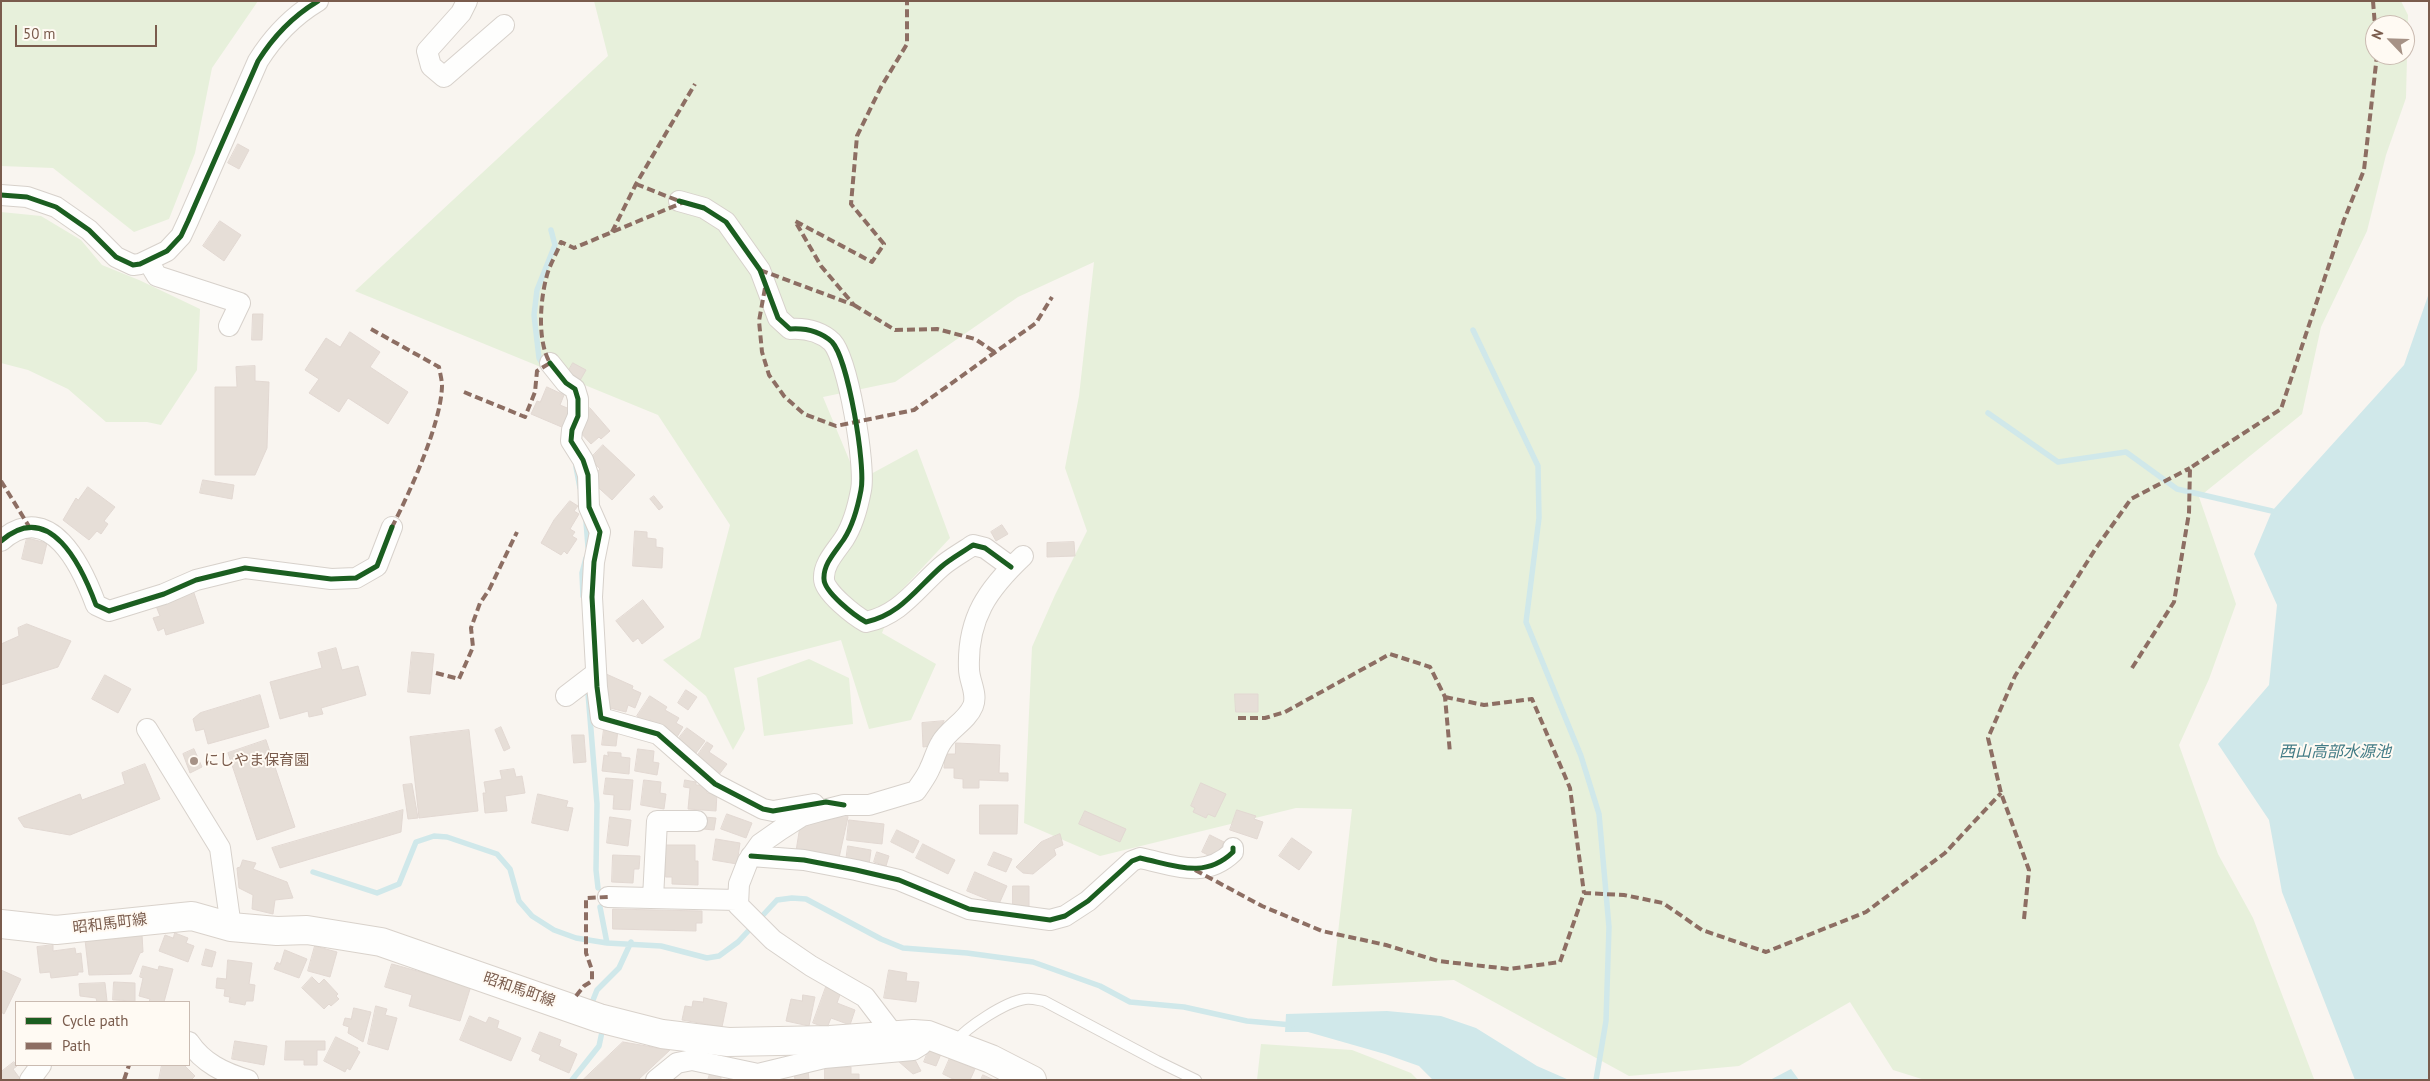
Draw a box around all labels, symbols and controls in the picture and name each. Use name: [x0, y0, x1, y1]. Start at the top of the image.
scale bar: [18, 15, 160, 47]
north arrow: [2365, 15, 2415, 65]
text: 50 m: [23, 24, 56, 43]
text: N: [2367, 26, 2387, 42]
water label: 西山高部水源池: [2279, 742, 2391, 762]
place label: にしやま保育園: [204, 752, 309, 770]
marker: にしやま保育園: [188, 755, 200, 767]
street label: 昭和馬町線: [72, 910, 148, 938]
street label: 昭和馬町線: [481, 969, 557, 1011]
legend: [15, 1001, 190, 1066]
text: Cycle path: [62, 1011, 128, 1030]
text: Path: [62, 1036, 91, 1055]

